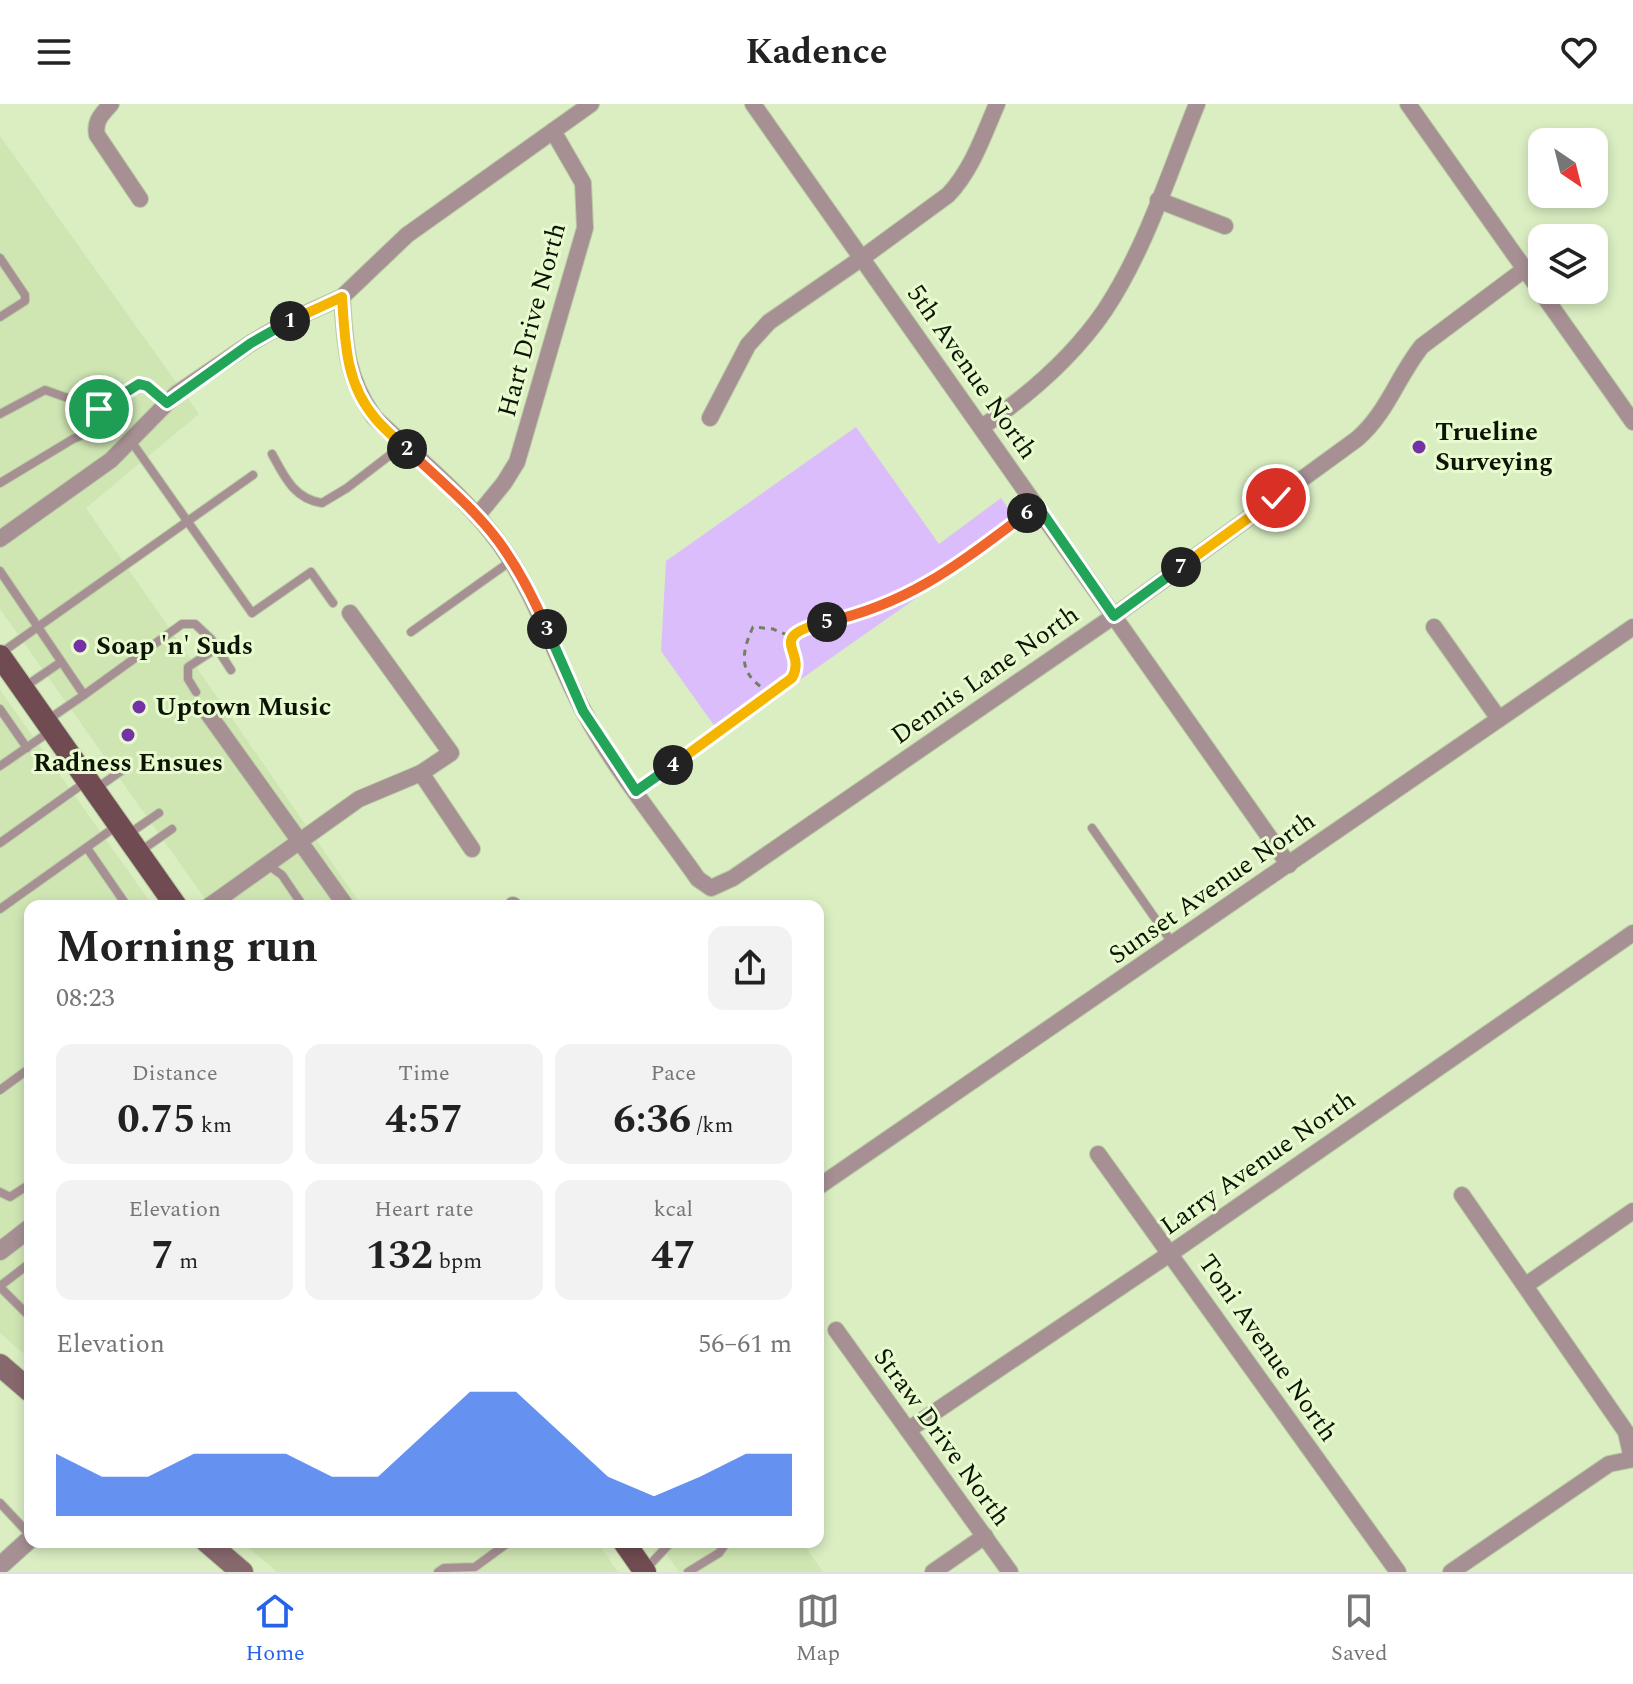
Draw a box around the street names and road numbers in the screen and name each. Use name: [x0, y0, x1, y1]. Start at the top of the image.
street label: Hart Drive North: [487, 218, 577, 422]
street label: 5th Avenue North: [897, 276, 1047, 468]
street label: Dennis Lane North: [883, 595, 1087, 755]
street label: Sunset Avenue North: [1100, 801, 1324, 975]
street label: Larry Avenue North: [1152, 1080, 1364, 1246]
street label: Toni Avenue North: [1188, 1246, 1348, 1450]
street label: Straw Drive North: [863, 1339, 1021, 1535]

